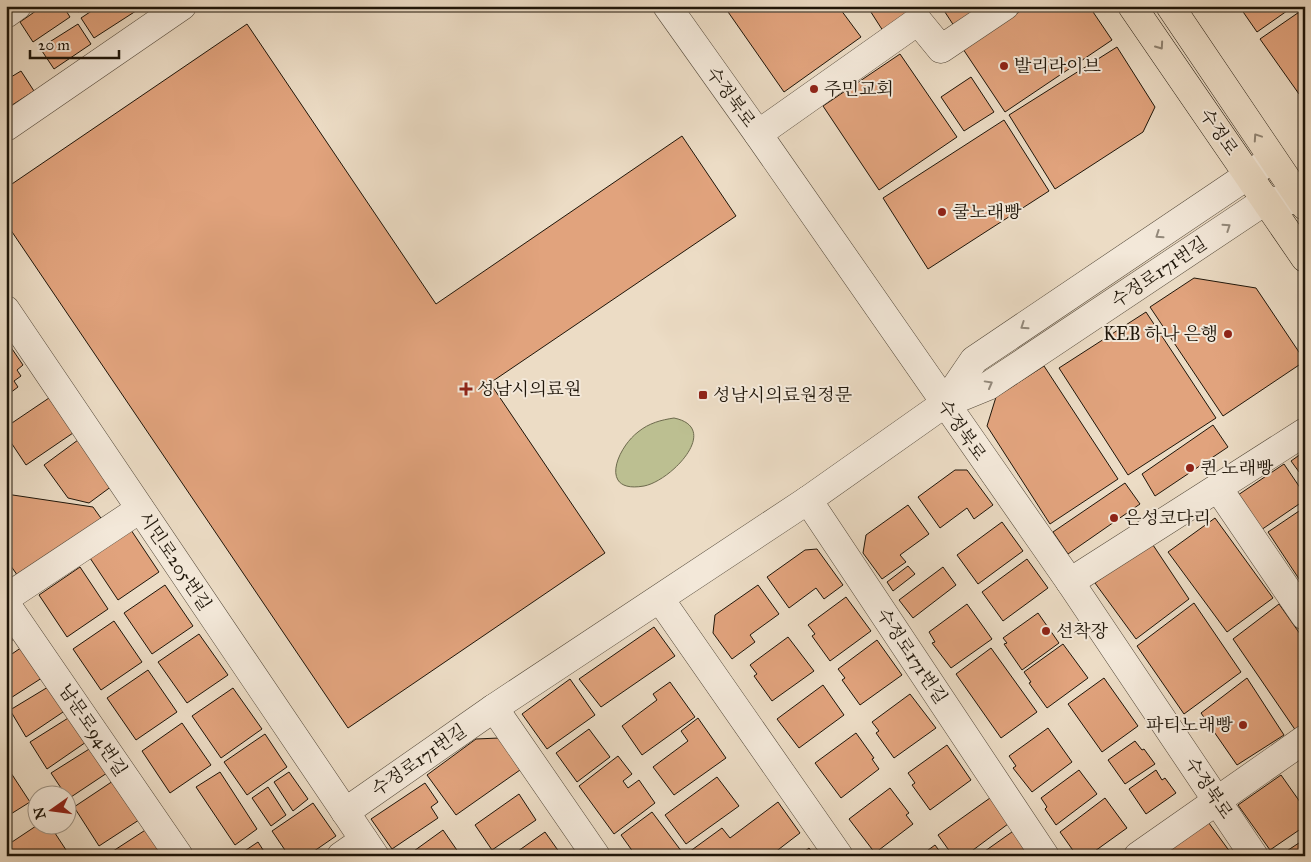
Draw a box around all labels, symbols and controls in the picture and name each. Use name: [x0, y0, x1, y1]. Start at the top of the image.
scale bar: [30, 28, 119, 60]
text: 20 m: [38, 36, 70, 54]
one-way arrow: [1154, 41, 1163, 50]
place label: 발리라이브: [1014, 55, 1102, 77]
marker: 발리라이브: [998, 60, 1010, 72]
street label: 수정북로: [702, 62, 760, 132]
place label: 주민교회: [824, 78, 894, 100]
marker: 주민교회: [808, 83, 820, 95]
street label: 수정로: [1195, 104, 1243, 160]
one-way arrow: [1254, 133, 1263, 143]
place label: 쿨노래빵: [952, 201, 1022, 223]
marker: 쿨노래빵: [936, 206, 948, 218]
one-way arrow: [1221, 224, 1230, 233]
one-way arrow: [1155, 229, 1165, 238]
street label: 수정로171번길: [1107, 232, 1211, 312]
one-way arrow: [1021, 320, 1030, 329]
place label: KEB 하나 은행: [1103, 323, 1218, 345]
marker: KEB 하나 은행: [1222, 328, 1234, 340]
place label: 성남시의료원: [477, 378, 581, 400]
one-way arrow: [983, 380, 992, 390]
marker: 성남시의료원: [459, 382, 473, 396]
place label: 성남시의료원정문: [713, 384, 853, 406]
marker: 성남시의료원정문: [697, 389, 709, 401]
street label: 수정북로: [933, 395, 991, 465]
place label: 퀸 노래빵: [1200, 457, 1274, 479]
marker: 퀸 노래빵: [1184, 462, 1196, 474]
street label: 시민로205번길: [134, 507, 216, 615]
place label: 은성코다리: [1124, 507, 1211, 529]
marker: 은성코다리: [1108, 512, 1120, 524]
street label: 수정로171번길: [872, 604, 952, 708]
place label: 선착장: [1056, 620, 1109, 642]
marker: 선착장: [1040, 625, 1052, 637]
street label: 남문로94번길: [54, 680, 132, 780]
place label: 파티노래빵: [1146, 714, 1234, 736]
street label: 수정로171번길: [367, 719, 471, 801]
marker: 파티노래빵: [1237, 719, 1249, 731]
street label: 수정북로: [1180, 753, 1238, 823]
north arrow: [28, 784, 78, 834]
text: N: [30, 805, 50, 821]

